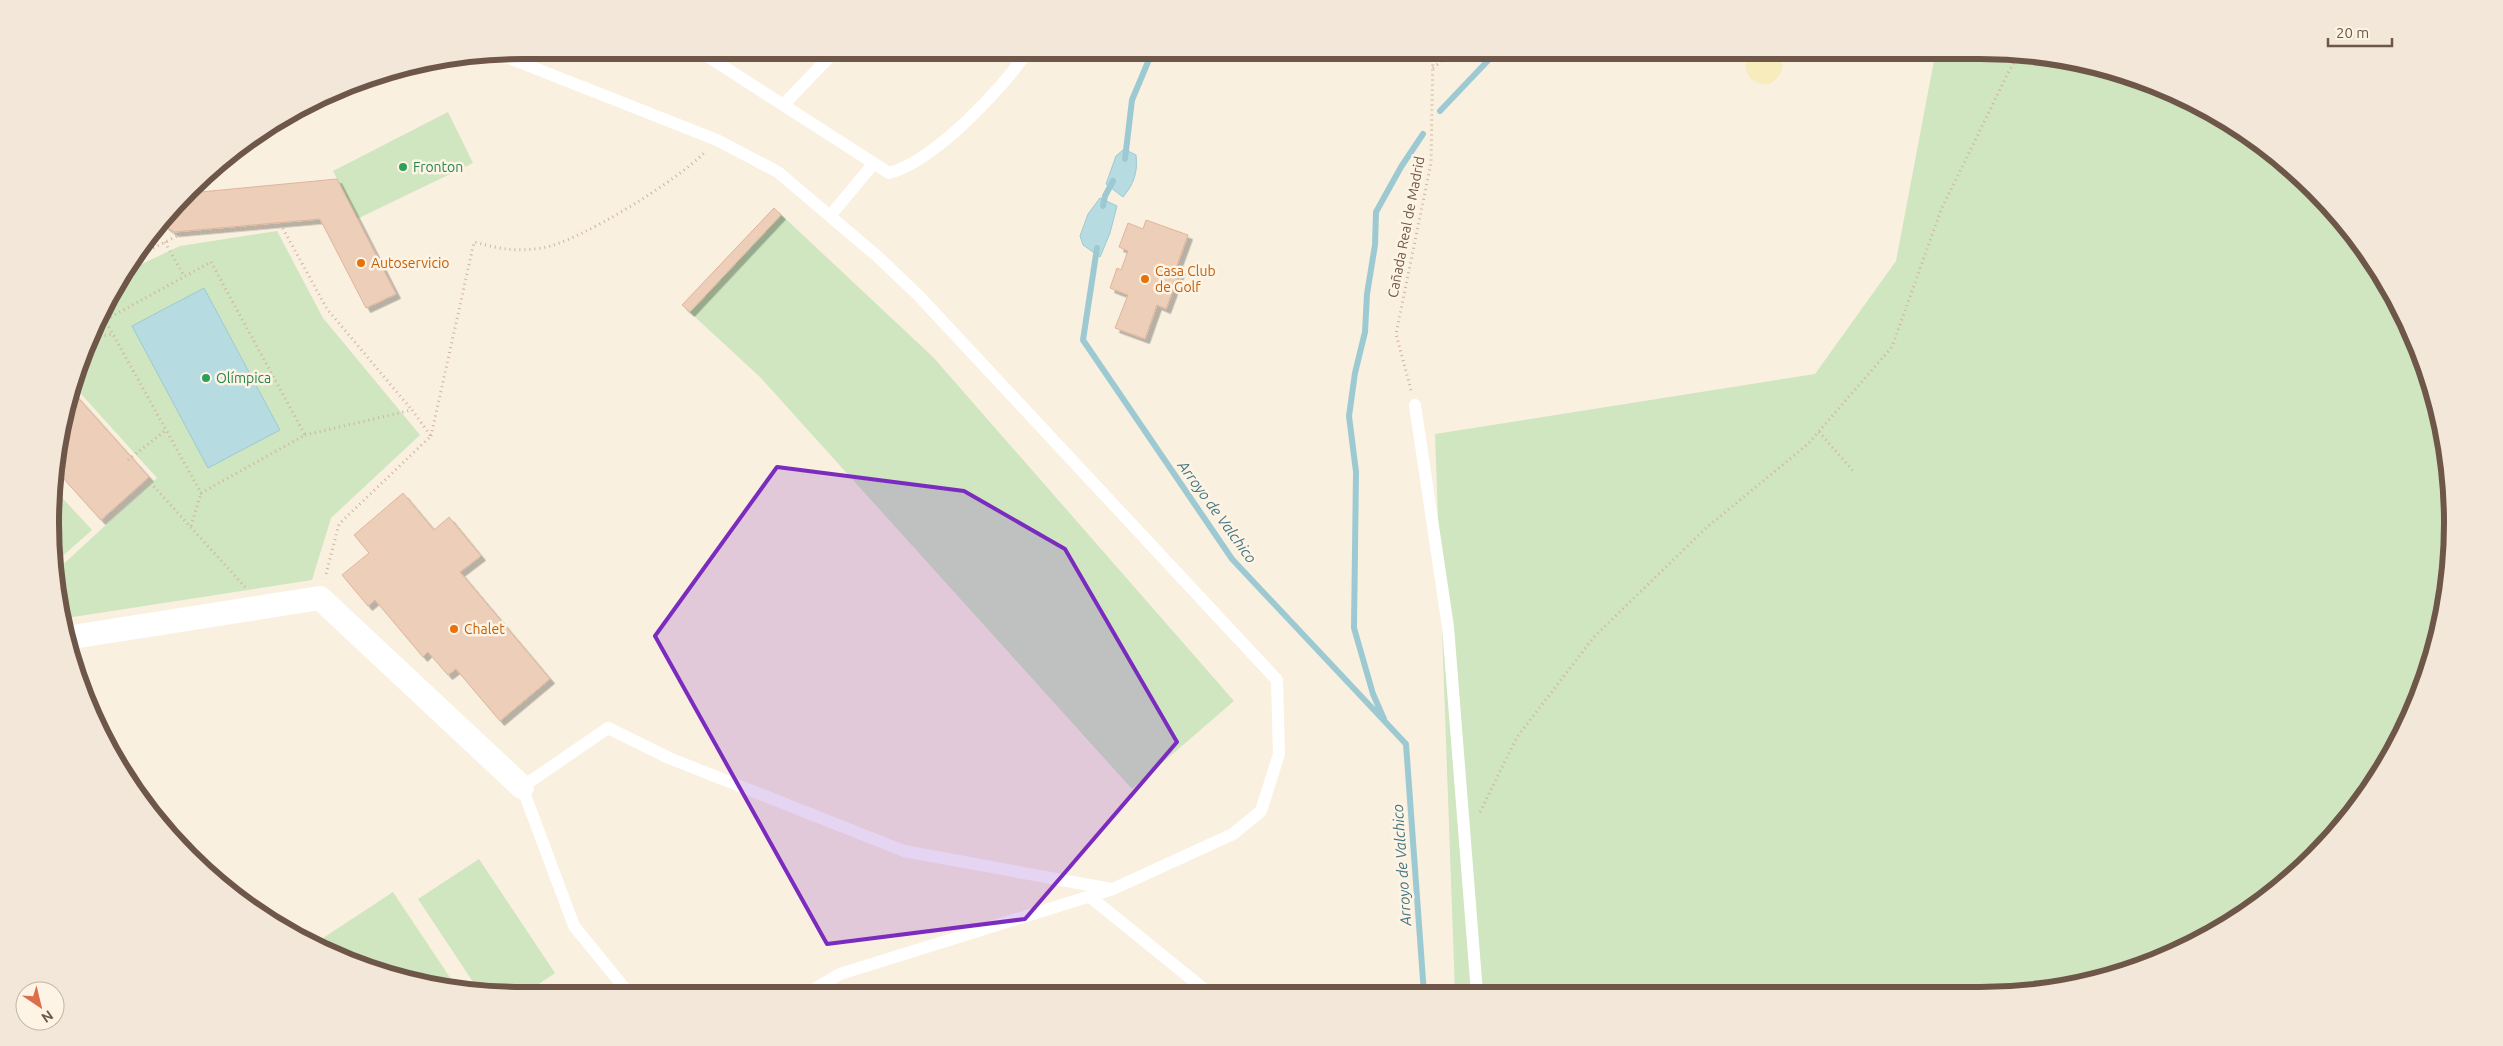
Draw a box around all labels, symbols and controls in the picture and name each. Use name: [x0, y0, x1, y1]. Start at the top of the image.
scale bar: [2328, 15, 2392, 47]
text: 20 m: [2336, 24, 2369, 41]
street label: Cañada Real de Madrid: [1384, 155, 1428, 299]
place label: Fronton: [413, 159, 463, 175]
marker: Fronton: [397, 161, 409, 173]
place label: Autoservicio: [371, 255, 450, 271]
marker: Autoservicio: [355, 257, 367, 269]
place label: Casa Club de Golf: [1155, 263, 1216, 295]
marker: Casa Club de Golf: [1139, 273, 1151, 285]
place label: Olímpica: [216, 370, 271, 386]
marker: Olímpica: [200, 372, 212, 384]
water label: Arroyo de Valchico: [1174, 457, 1260, 566]
place label: Chalet: [464, 621, 505, 637]
marker: Chalet: [448, 623, 460, 635]
water label: Arroyo de Valchico: [1389, 804, 1414, 927]
north arrow: [15, 981, 65, 1031]
text: N: [39, 1007, 56, 1026]

